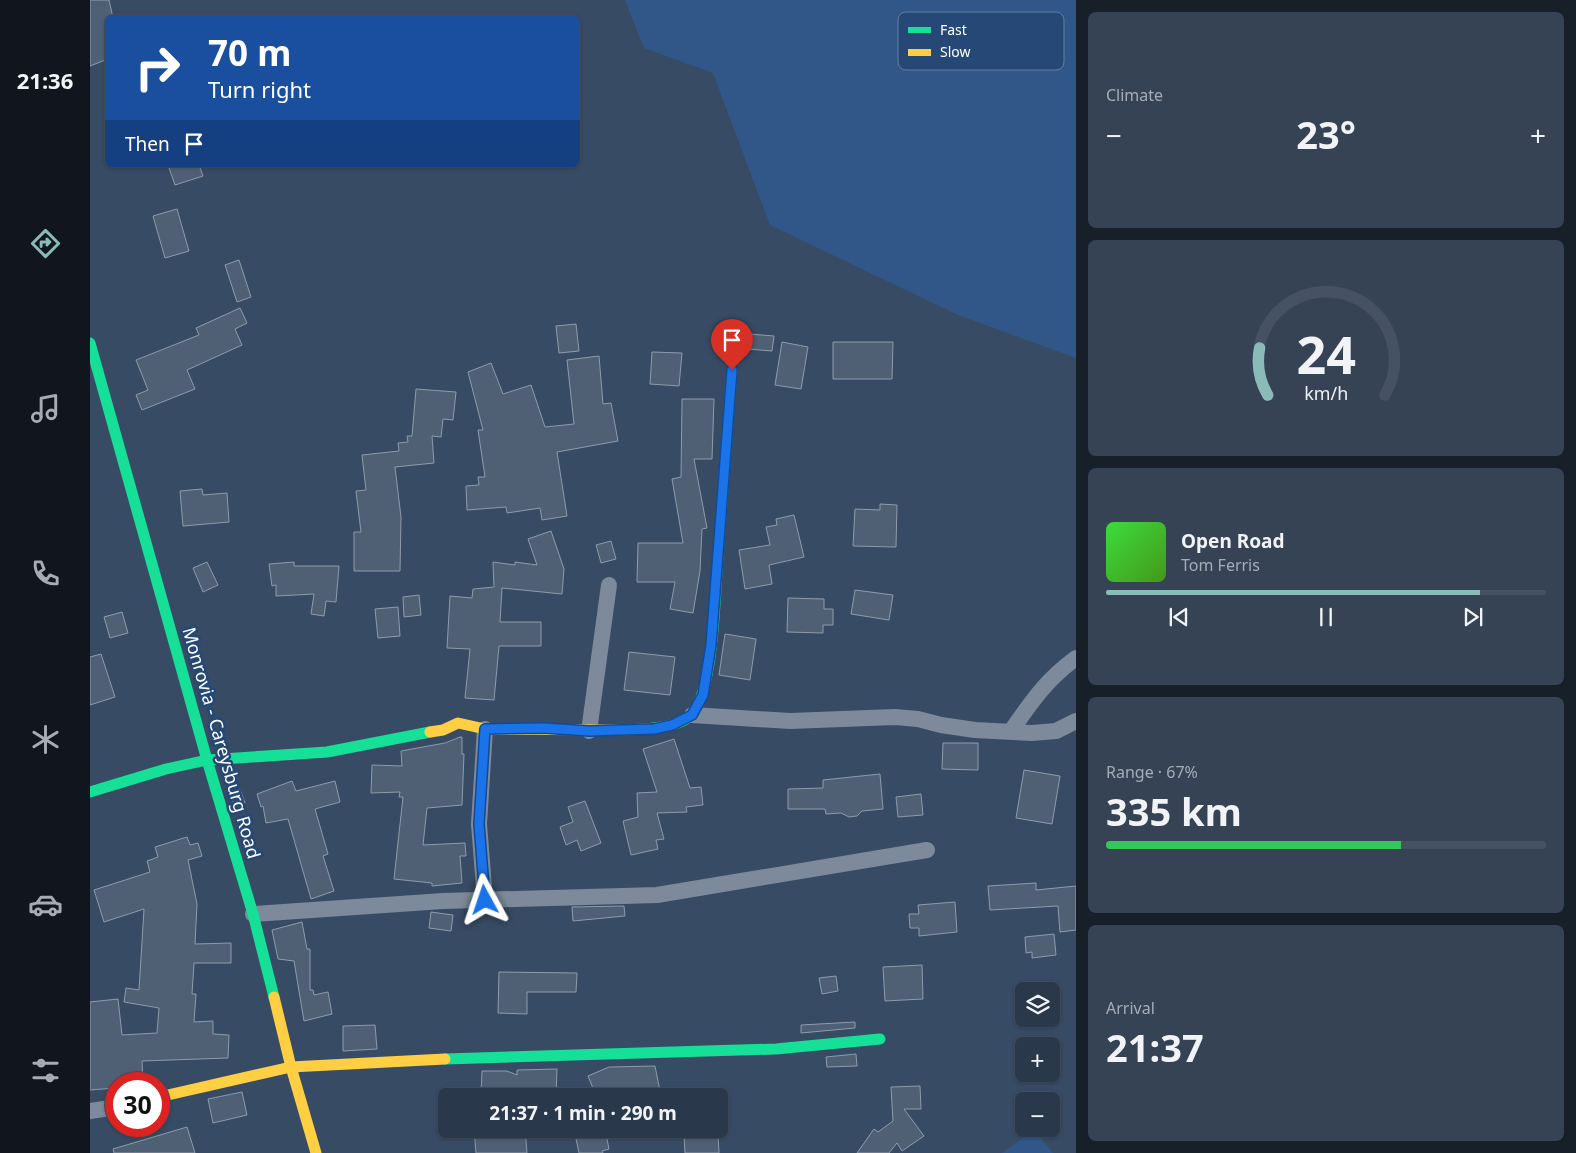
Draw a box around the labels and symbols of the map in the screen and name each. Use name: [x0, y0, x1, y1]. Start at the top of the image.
legend: [898, 12, 1064, 70]
text: Fast: [940, 20, 967, 39]
text: Slow: [940, 42, 971, 61]
pin: [711, 319, 753, 370]
street label: Monrovia - Careysburg Road: [177, 624, 267, 861]
position arrow: [458, 873, 510, 925]
speed limit sign: 30: [105, 1072, 170, 1137]

